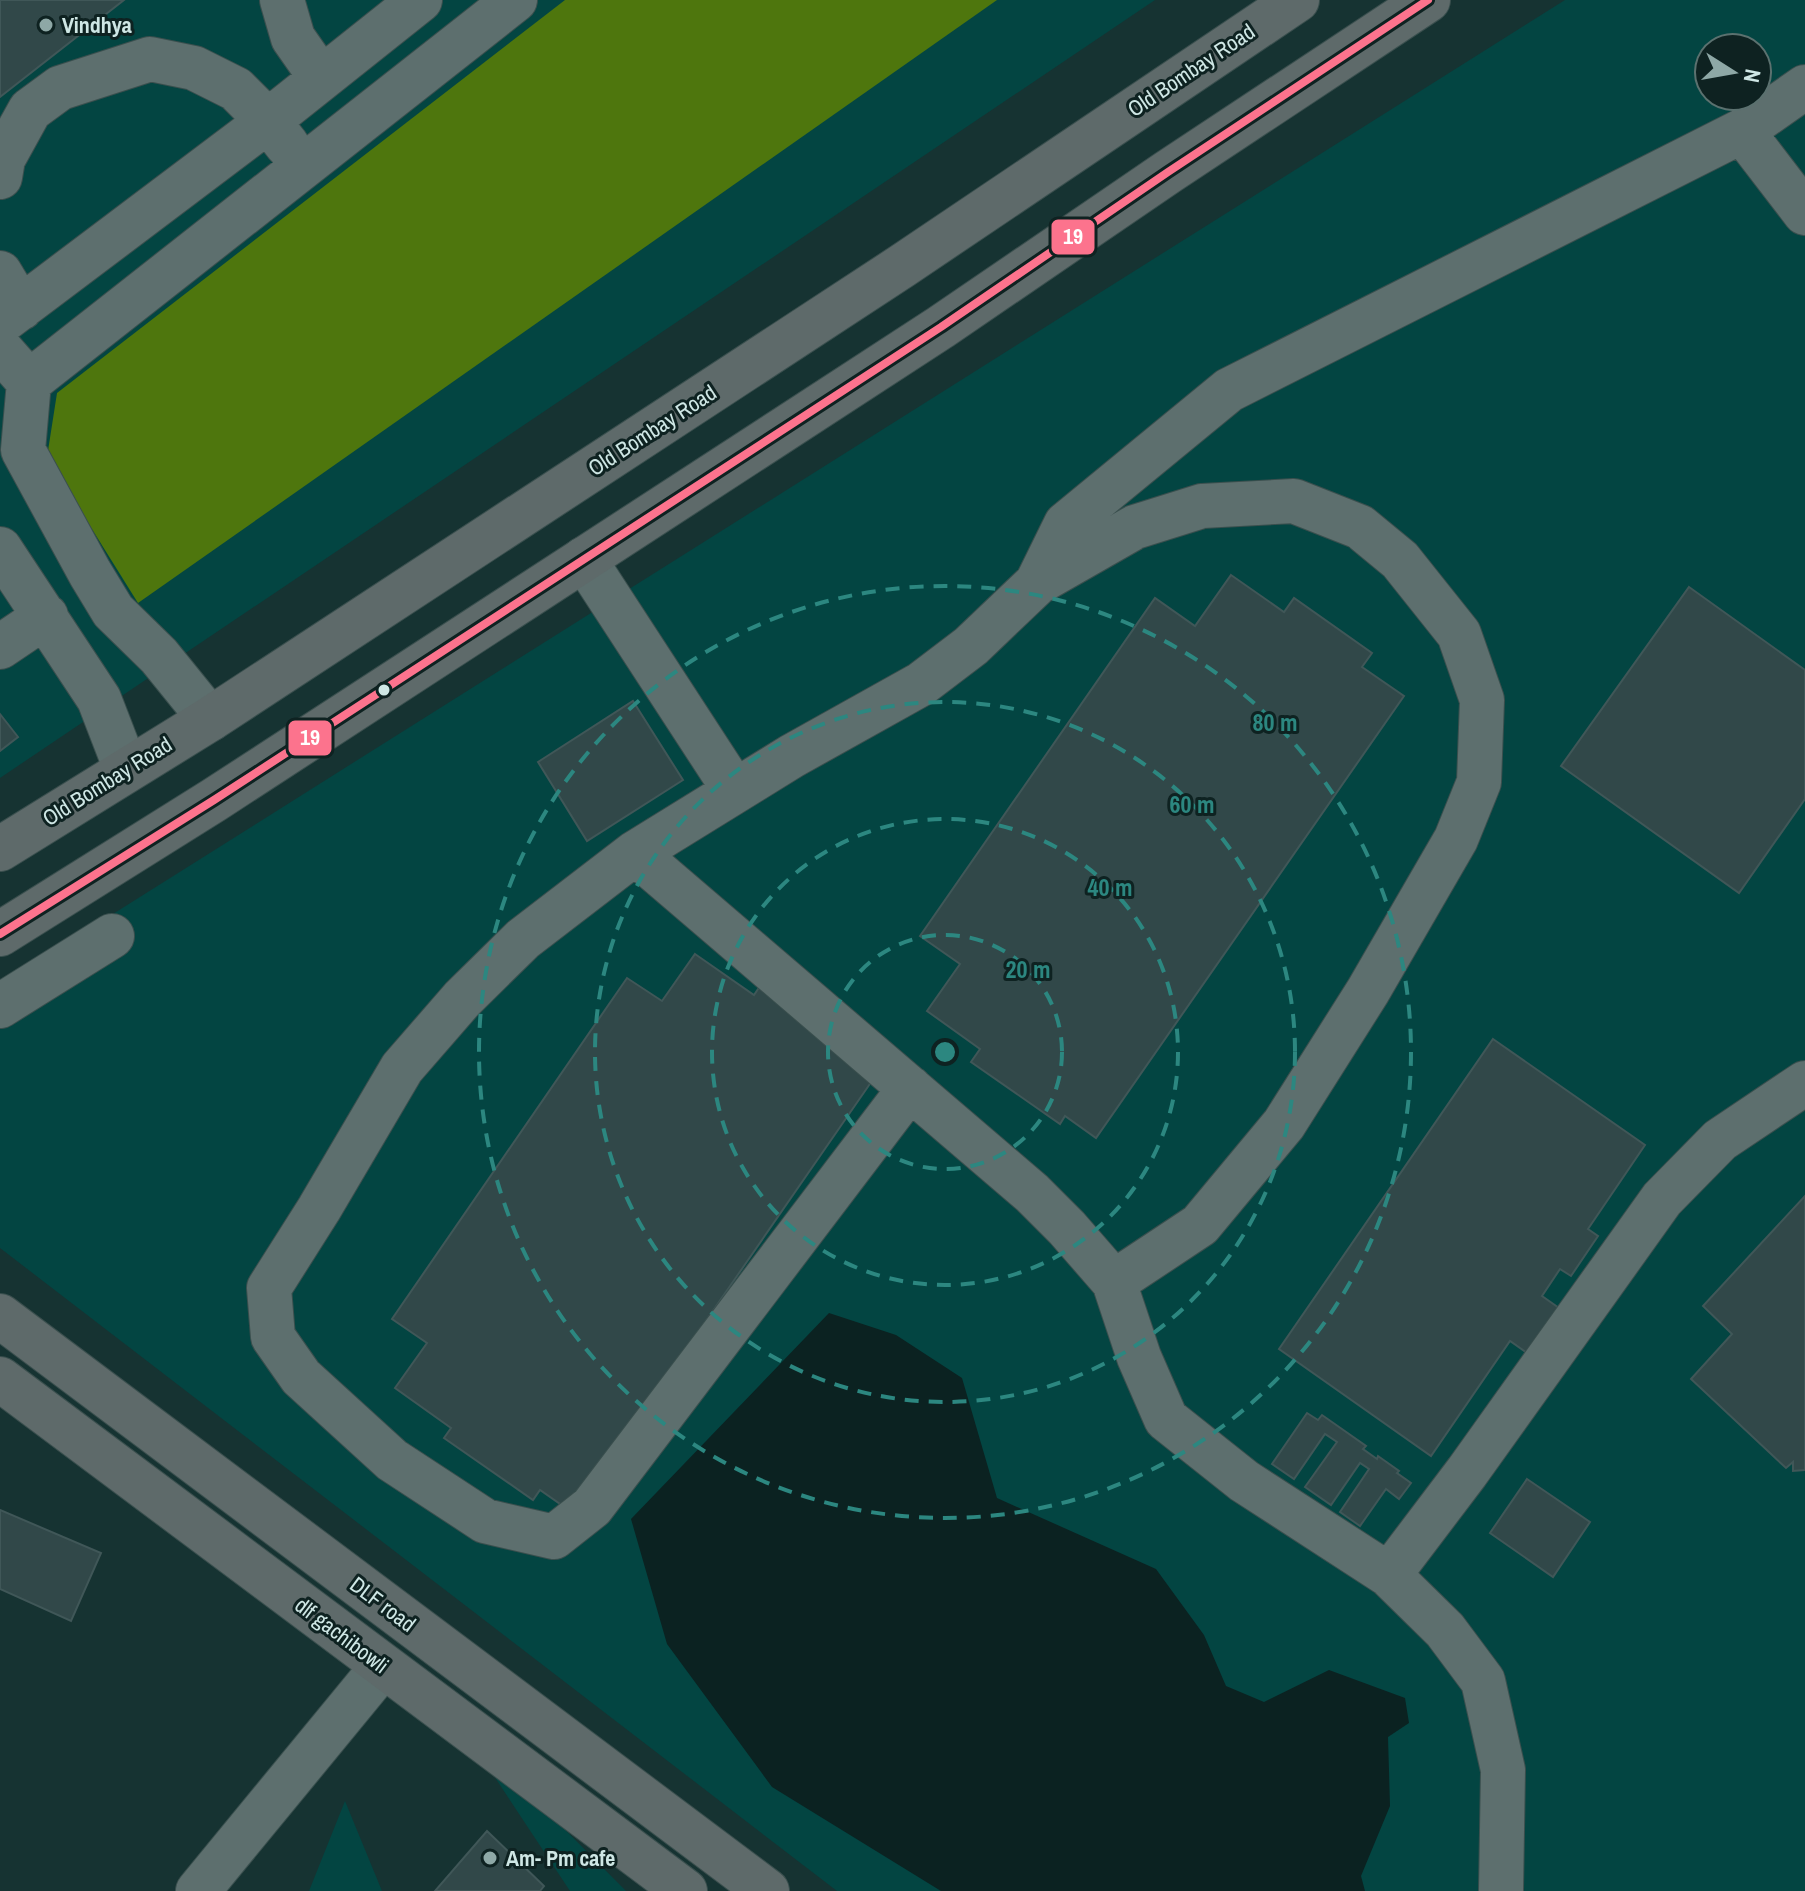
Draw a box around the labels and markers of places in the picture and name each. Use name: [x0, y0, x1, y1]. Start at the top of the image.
place label: Vindhya: [62, 10, 132, 40]
marker: Vindhya: [37, 16, 55, 34]
unlabelled marker: [376, 682, 392, 698]
centre of rings: [931, 1038, 959, 1066]
place label: Am- Pm cafe: [506, 1843, 615, 1873]
marker: Am- Pm cafe: [481, 1849, 499, 1867]

